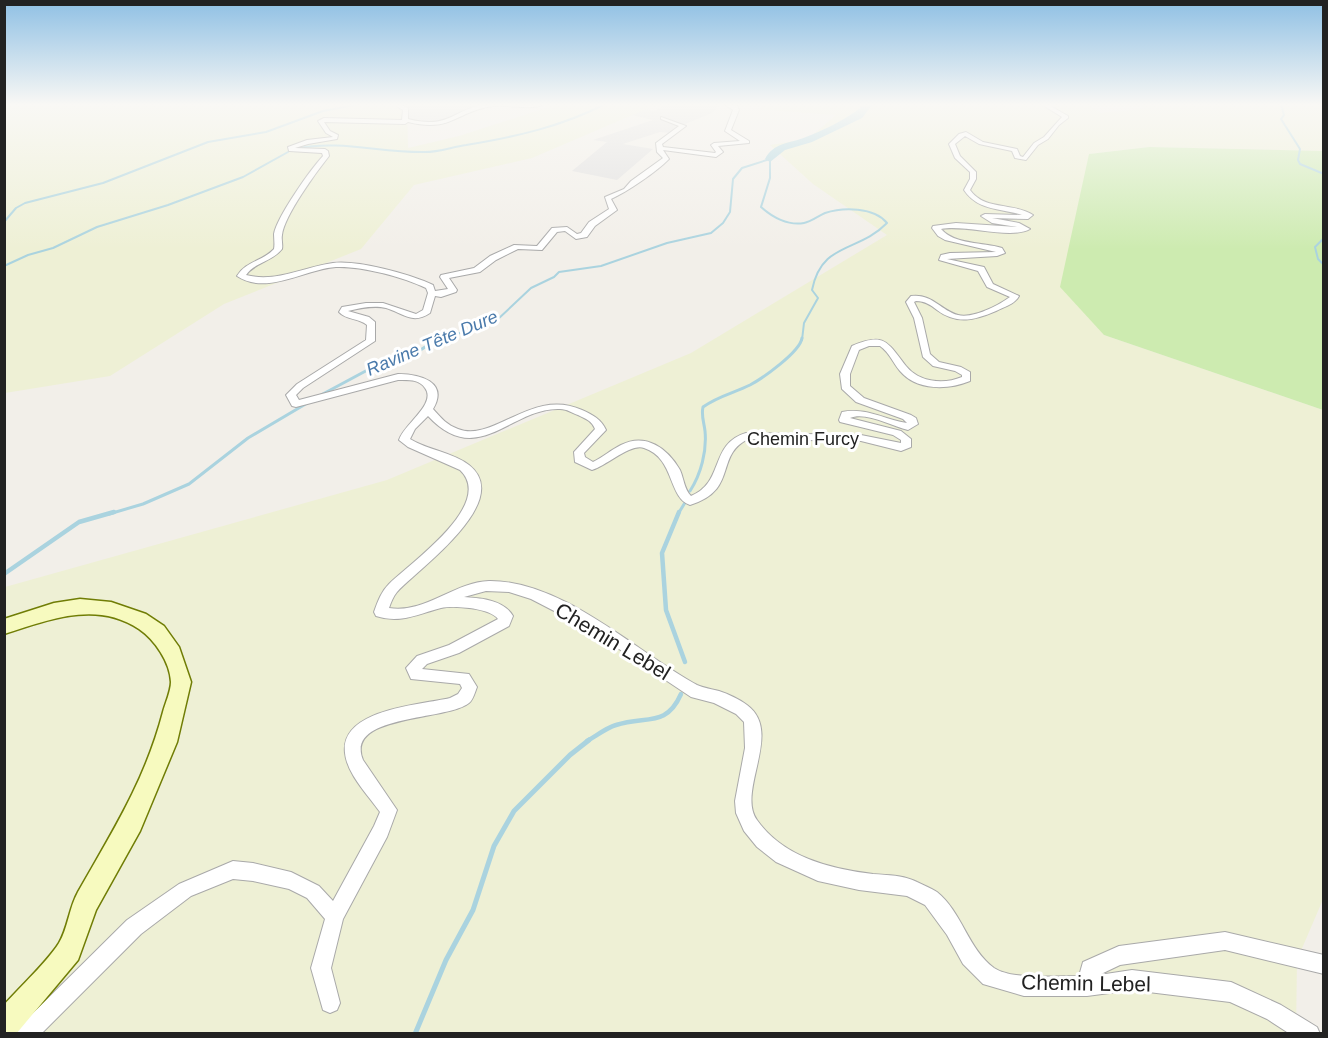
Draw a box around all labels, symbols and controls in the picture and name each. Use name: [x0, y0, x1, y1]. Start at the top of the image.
water label: Ravine Tête Dure: [363, 306, 501, 380]
street label: Chemin Furcy: [747, 429, 859, 449]
street label: Chemin Lebel: [552, 598, 674, 684]
street label: Chemin Lebel: [1021, 970, 1151, 996]

